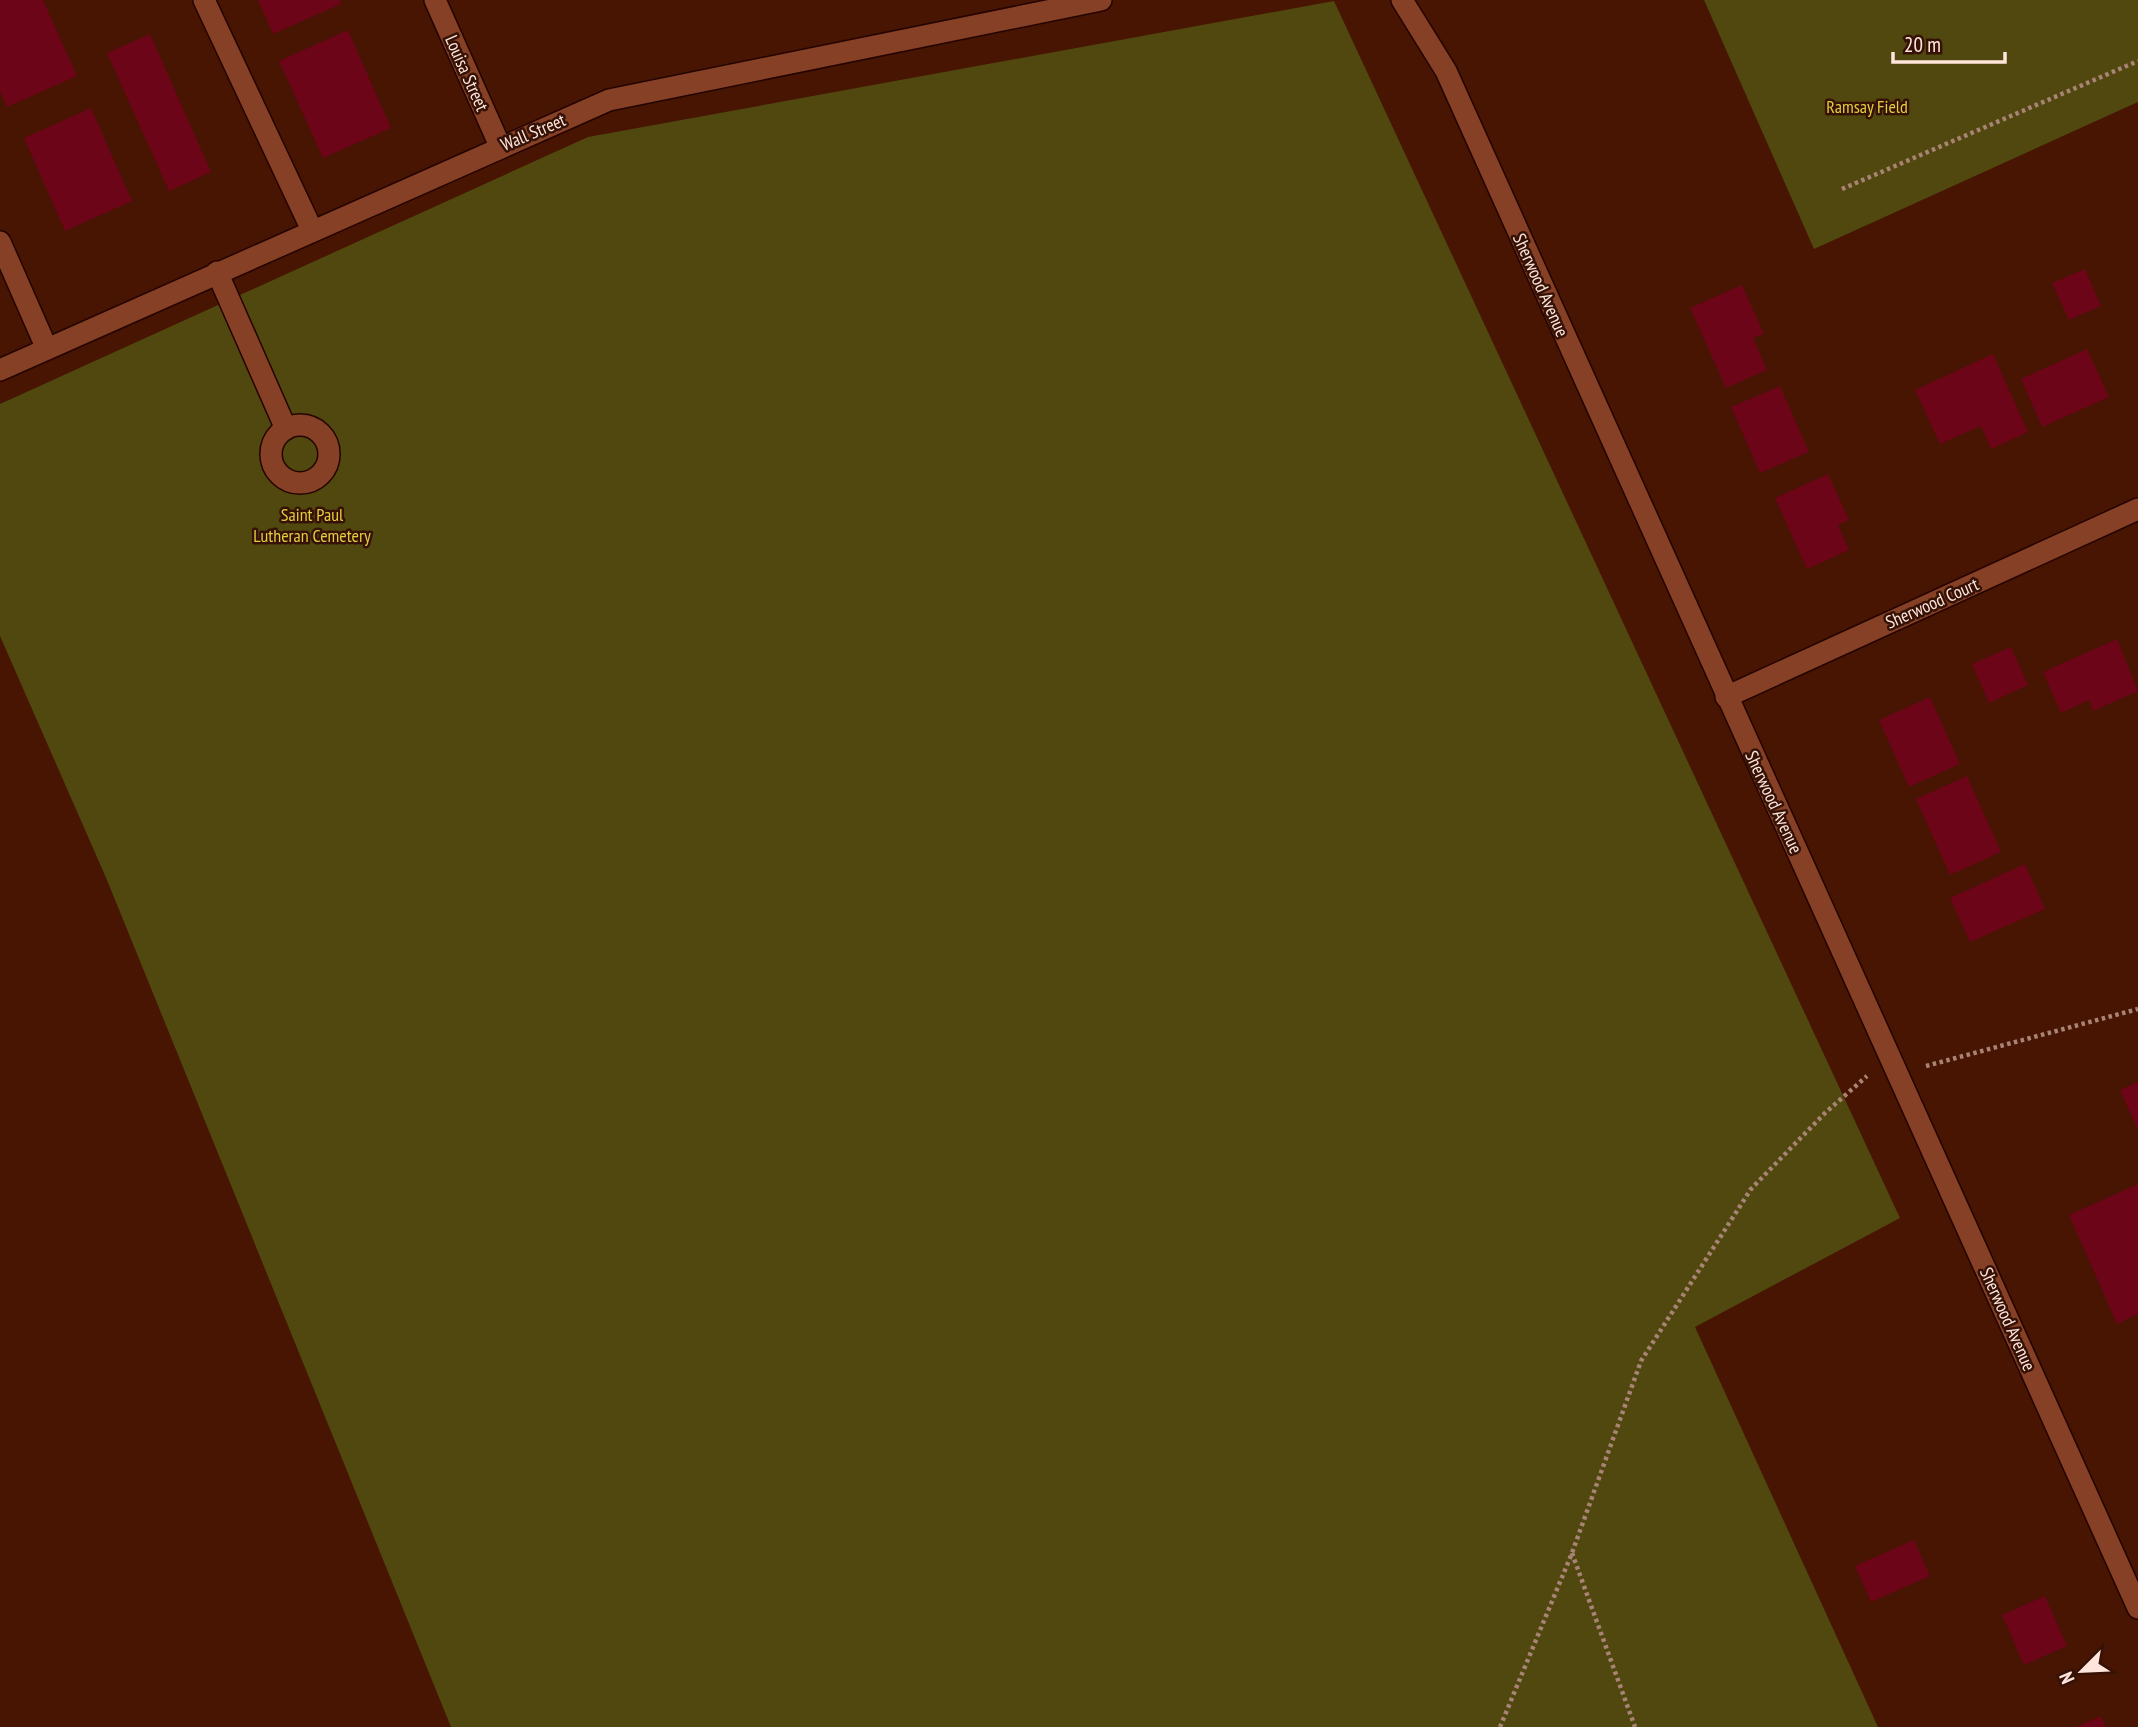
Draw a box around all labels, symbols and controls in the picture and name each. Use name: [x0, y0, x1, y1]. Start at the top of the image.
scale bar: [1893, 21, 2005, 65]
text: 20 m: [1904, 31, 1941, 58]
street label: Louisa Street: [440, 32, 494, 115]
park label: Ramsay Field: [1826, 95, 1908, 118]
street label: Wall Street: [497, 108, 569, 156]
street label: Sherwood Avenue: [1508, 230, 1574, 340]
park label: Saint Paul Lutheran Cemetery: [253, 503, 371, 547]
street label: Sherwood Court: [1882, 572, 1982, 634]
street label: Sherwood Avenue: [1740, 747, 1808, 857]
street label: Sherwood Avenue: [1975, 1264, 2041, 1374]
north arrow: [2047, 1636, 2117, 1706]
text: N: [2053, 1668, 2080, 1687]

